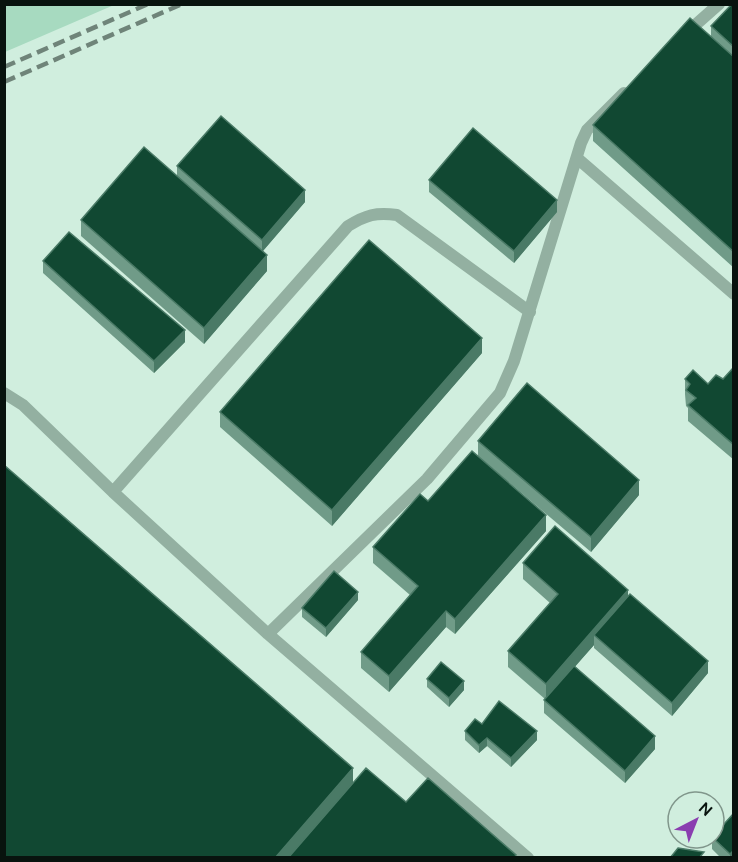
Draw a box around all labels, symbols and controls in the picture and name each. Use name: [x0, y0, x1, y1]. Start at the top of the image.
north arrow: [666, 790, 726, 850]
text: N: [696, 798, 716, 820]

